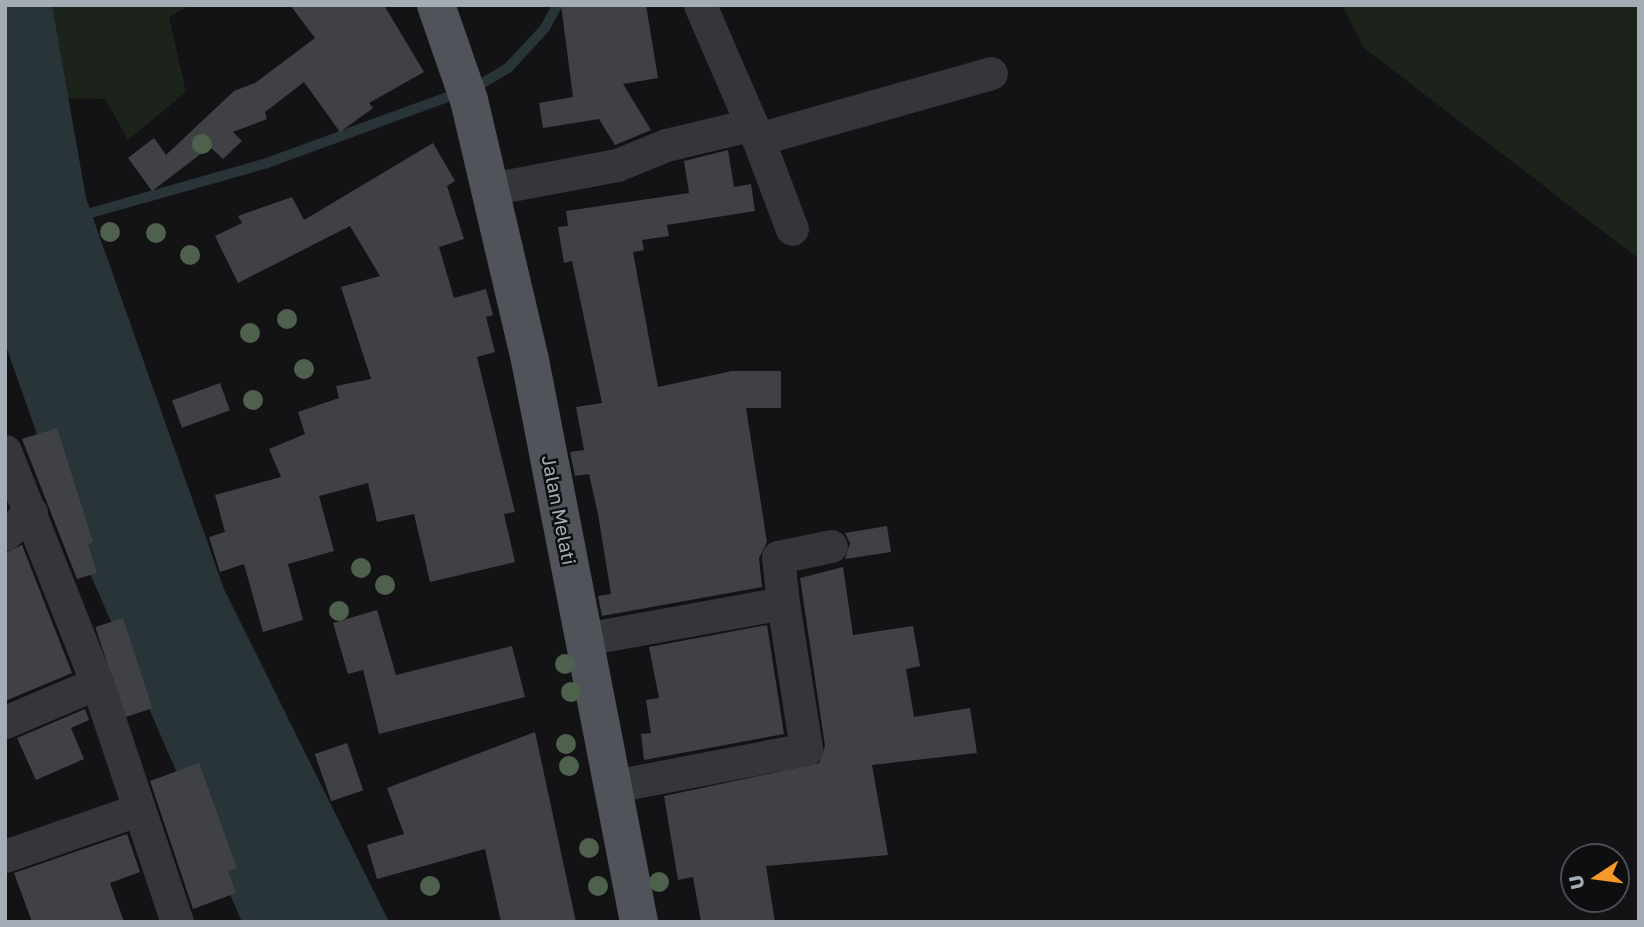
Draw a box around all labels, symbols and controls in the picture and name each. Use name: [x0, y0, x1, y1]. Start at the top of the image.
street label: Jalan Melati: [537, 453, 581, 567]
north arrow: [1560, 843, 1630, 913]
text: U: [1563, 873, 1589, 892]

